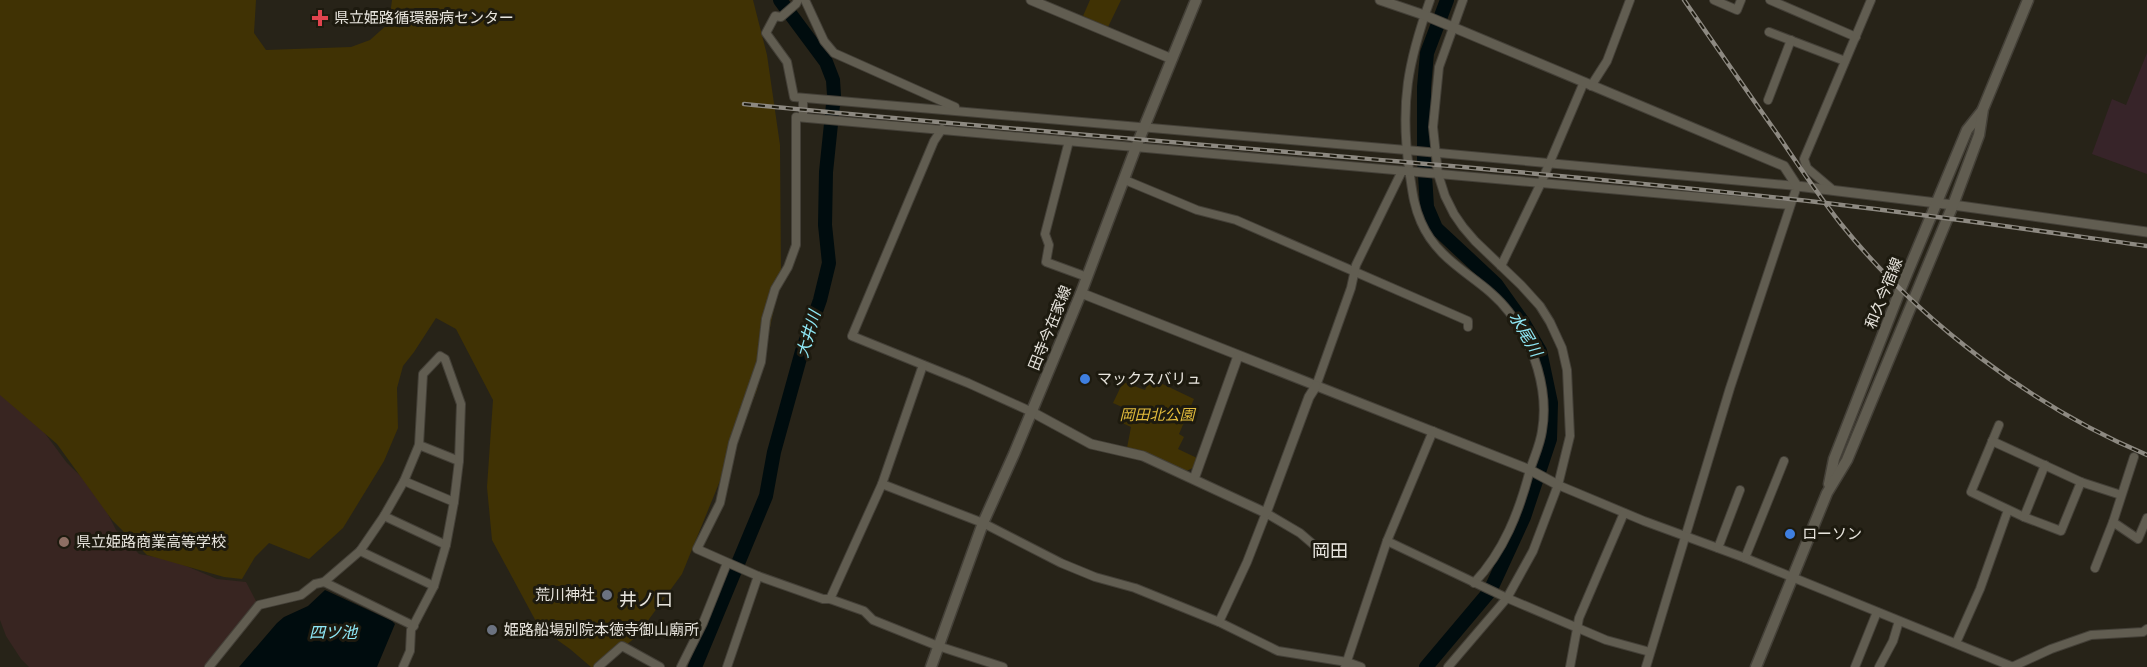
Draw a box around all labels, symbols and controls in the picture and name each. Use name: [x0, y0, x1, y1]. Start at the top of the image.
place label: 県立姫路循環器病センター: [334, 6, 514, 27]
marker: 県立姫路循環器病センター: [311, 9, 329, 27]
street label: 和久今宿線: [1859, 254, 1906, 331]
street label: 田寺今在家線: [1022, 282, 1075, 373]
water label: 大井川: [789, 305, 826, 360]
water label: 水尾川: [1504, 307, 1550, 362]
place label: マックスバリュ: [1097, 367, 1202, 388]
marker: マックスバリュ: [1078, 372, 1092, 386]
park label: 岡田北公園: [1119, 403, 1196, 424]
place label: ローソン: [1802, 522, 1862, 543]
marker: ローソン: [1783, 527, 1797, 541]
place label: 県立姫路商業高等学校: [76, 530, 226, 551]
marker: 県立姫路商業高等学校: [57, 535, 71, 549]
district label: 岡田: [1312, 536, 1348, 562]
place label: 荒川神社: [535, 583, 595, 604]
district label: 井ノ口: [619, 585, 673, 611]
marker: 荒川神社: [600, 588, 614, 602]
place label: 姫路船場別院本徳寺御山廟所: [504, 618, 699, 639]
water label: 四ツ池: [309, 619, 359, 643]
marker: 姫路船場別院本徳寺御山廟所: [485, 623, 499, 637]

